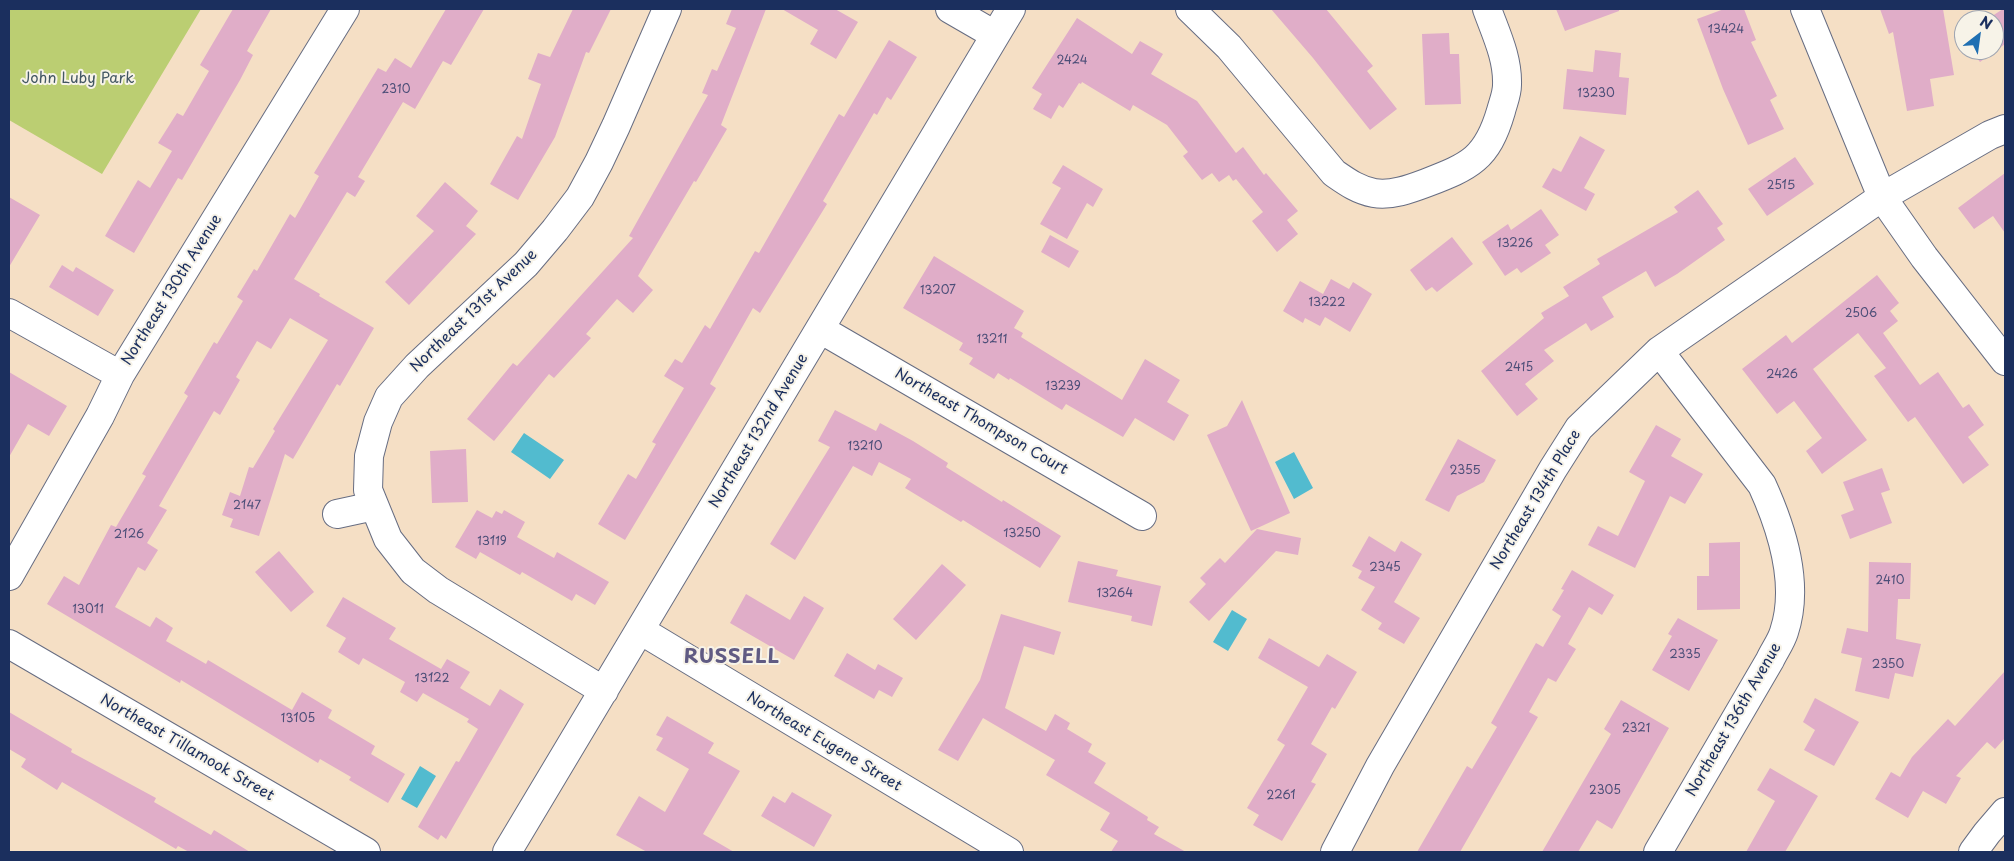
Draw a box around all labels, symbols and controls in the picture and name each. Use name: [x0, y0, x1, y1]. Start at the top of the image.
north arrow: [1954, 10, 2004, 60]
text: N: [1976, 11, 1996, 34]
house number: 13424: [1708, 23, 1744, 37]
house number: 2424: [1056, 54, 1088, 68]
park label: John Luby Park: [22, 70, 134, 88]
house number: 2310: [382, 83, 410, 97]
house number: 13230: [1577, 87, 1615, 101]
house number: 2515: [1767, 179, 1795, 193]
street label: Northeast 130th Avenue: [118, 211, 226, 369]
house number: 13226: [1497, 237, 1533, 251]
street label: Northeast 131st Avenue: [407, 246, 541, 376]
house number: 13207: [920, 284, 956, 298]
house number: 13222: [1309, 296, 1345, 310]
house number: 2506: [1845, 307, 1877, 321]
house number: 13211: [977, 333, 1007, 347]
street label: Northeast 132nd Avenue: [706, 351, 812, 511]
house number: 2415: [1505, 361, 1533, 375]
street label: Northeast Thompson Court: [891, 365, 1071, 479]
house number: 2426: [1766, 368, 1798, 382]
house number: 13239: [1045, 380, 1081, 394]
street label: Northeast 134th Place: [1487, 427, 1585, 573]
house number: 13210: [848, 440, 882, 454]
house number: 2355: [1450, 464, 1480, 478]
house number: 2147: [233, 499, 261, 513]
house number: 13250: [1003, 527, 1041, 541]
house number: 2126: [114, 528, 144, 542]
house number: 13119: [477, 535, 507, 549]
house number: 2345: [1369, 561, 1401, 575]
house number: 2410: [1876, 574, 1904, 588]
house number: 13264: [1097, 587, 1133, 601]
house number: 13011: [72, 603, 104, 617]
street label: Northeast 136th Avenue: [1683, 640, 1785, 800]
district label: RUSSELL: [682, 645, 782, 669]
house number: 2335: [1669, 648, 1701, 662]
house number: 2350: [1872, 658, 1904, 672]
house number: 13122: [415, 672, 449, 686]
street label: Northeast Eugene Street: [743, 688, 905, 796]
street label: Northeast Tillamook Street: [97, 691, 277, 805]
house number: 13105: [281, 712, 315, 726]
house number: 2321: [1622, 722, 1650, 736]
house number: 2305: [1589, 784, 1621, 798]
house number: 2261: [1266, 789, 1296, 803]

